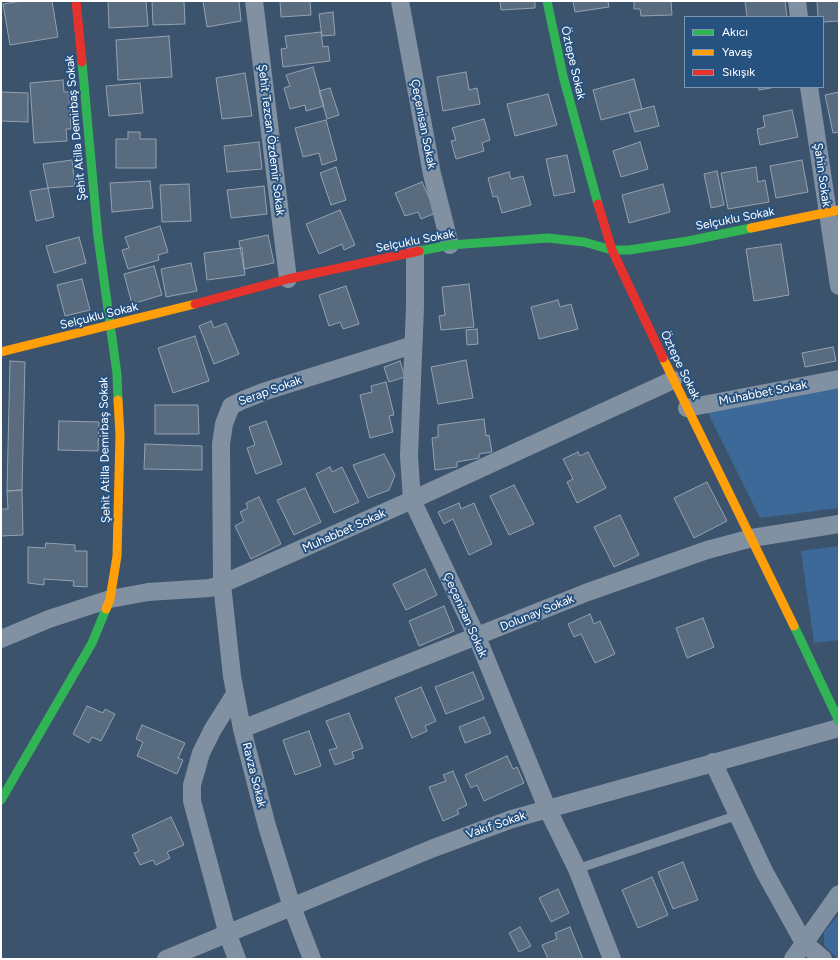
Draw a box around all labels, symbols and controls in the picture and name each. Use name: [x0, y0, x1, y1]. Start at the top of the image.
legend: [684, 16, 824, 88]
street label: Öztepe Sokak: [558, 25, 588, 101]
text: Akıcı: [722, 25, 748, 39]
text: Yavaş: [722, 45, 752, 59]
street label: Şehit Atilla Demirbaş Sokak: [62, 55, 90, 201]
street label: Şehit Tezcan Özdemir Sokak: [255, 64, 287, 216]
text: Sıkışık: [722, 65, 755, 79]
street label: Çeçenisan Sokak: [407, 78, 439, 170]
street label: Şahin Sokak: [810, 142, 834, 208]
street label: Selçuklu Sokak: [694, 204, 776, 234]
street label: Selçuklu Sokak: [374, 226, 456, 256]
street label: Selçuklu Sokak: [59, 299, 139, 333]
street label: Öztepe Sokak: [657, 328, 703, 402]
street label: Serap Sokak: [236, 373, 304, 409]
street label: Şehit Atilla Demirbaş Sokak: [97, 377, 113, 523]
street label: Muhabbet Sokak: [718, 377, 808, 409]
street label: Muhabbet Sokak: [300, 506, 388, 556]
street label: Çeçenisan Sokak: [440, 570, 490, 660]
street label: Dolunay Sokak: [498, 592, 576, 634]
street label: Ravza Sokak: [239, 741, 269, 809]
street label: Vakıf Sokak: [464, 808, 528, 842]

